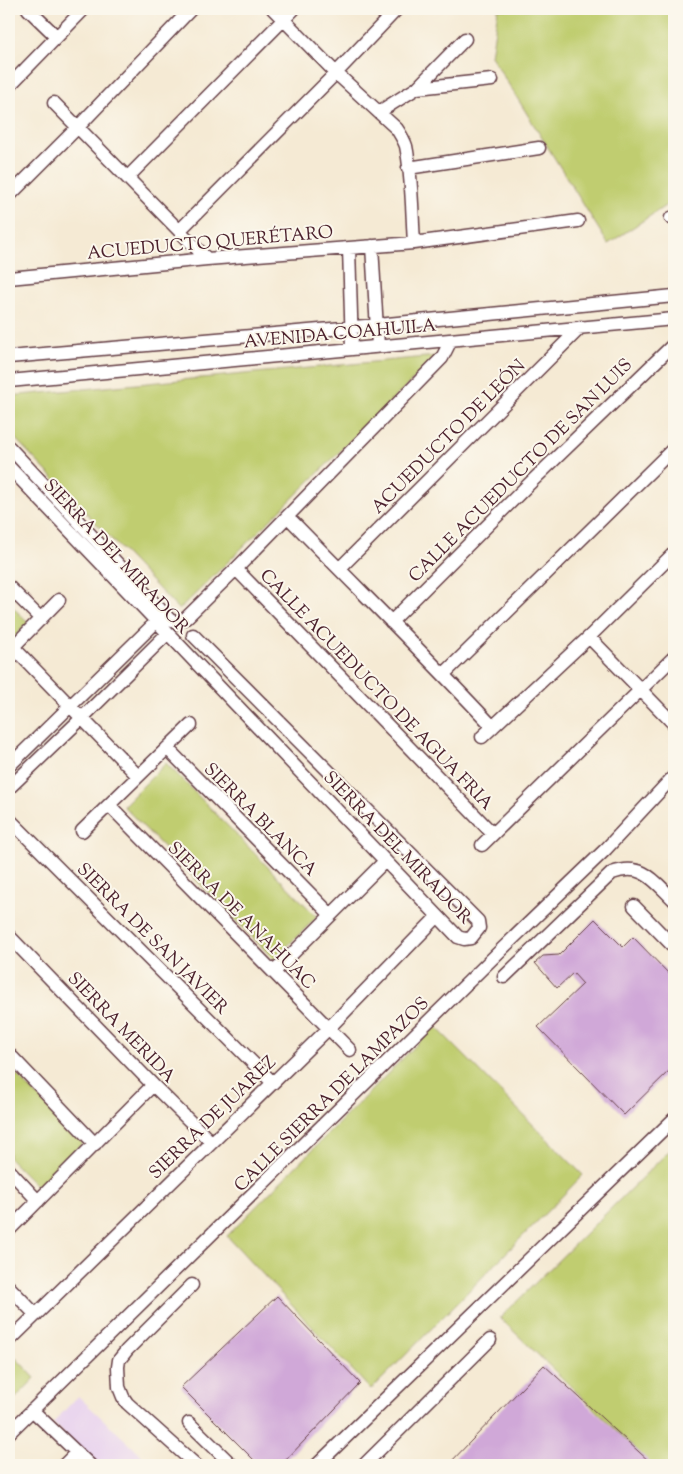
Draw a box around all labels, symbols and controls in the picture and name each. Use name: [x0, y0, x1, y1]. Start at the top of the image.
street label: ACUEDUCTO QUERÉTARO: [86, 220, 334, 268]
street label: AVENIDA COAHUILA: [243, 314, 438, 356]
street label: ACUEDUCTO DE LEÓN: [366, 354, 533, 521]
street label: CALLE ACUEDUCTO DE SAN LUIS: [404, 354, 639, 589]
street label: SIERRA DEL MIRADOR: [36, 474, 195, 641]
street label: CALLE ACUEDUCTO DE AGUA FRIA: [253, 564, 499, 817]
street label: SIERRA BLANCA: [197, 758, 323, 883]
street label: SIERRA DEL MIRADOR: [316, 766, 477, 931]
street label: SIERRA DE ANAHUAC: [161, 836, 321, 996]
street label: SIERRA DE SAN JAVIER: [70, 858, 233, 1021]
street label: SIERRA MERIDA: [60, 967, 181, 1090]
street label: CALLE SIERRA DE LAMPAZOS: [229, 992, 436, 1199]
street label: SIERRA DE JUAREZ: [144, 1051, 283, 1186]

